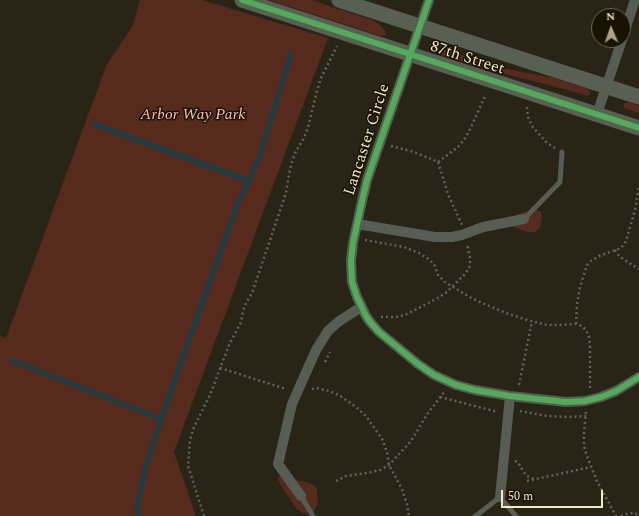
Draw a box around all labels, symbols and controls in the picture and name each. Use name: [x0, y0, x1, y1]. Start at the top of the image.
north arrow: [591, 8, 631, 48]
text: N: [606, 8, 615, 25]
street label: 87th Street: [427, 38, 507, 80]
street label: Lancaster Circle: [341, 82, 395, 198]
park label: Arbor Way Park: [140, 106, 246, 126]
scale bar: [503, 482, 605, 508]
text: 50 m: [508, 487, 533, 506]

